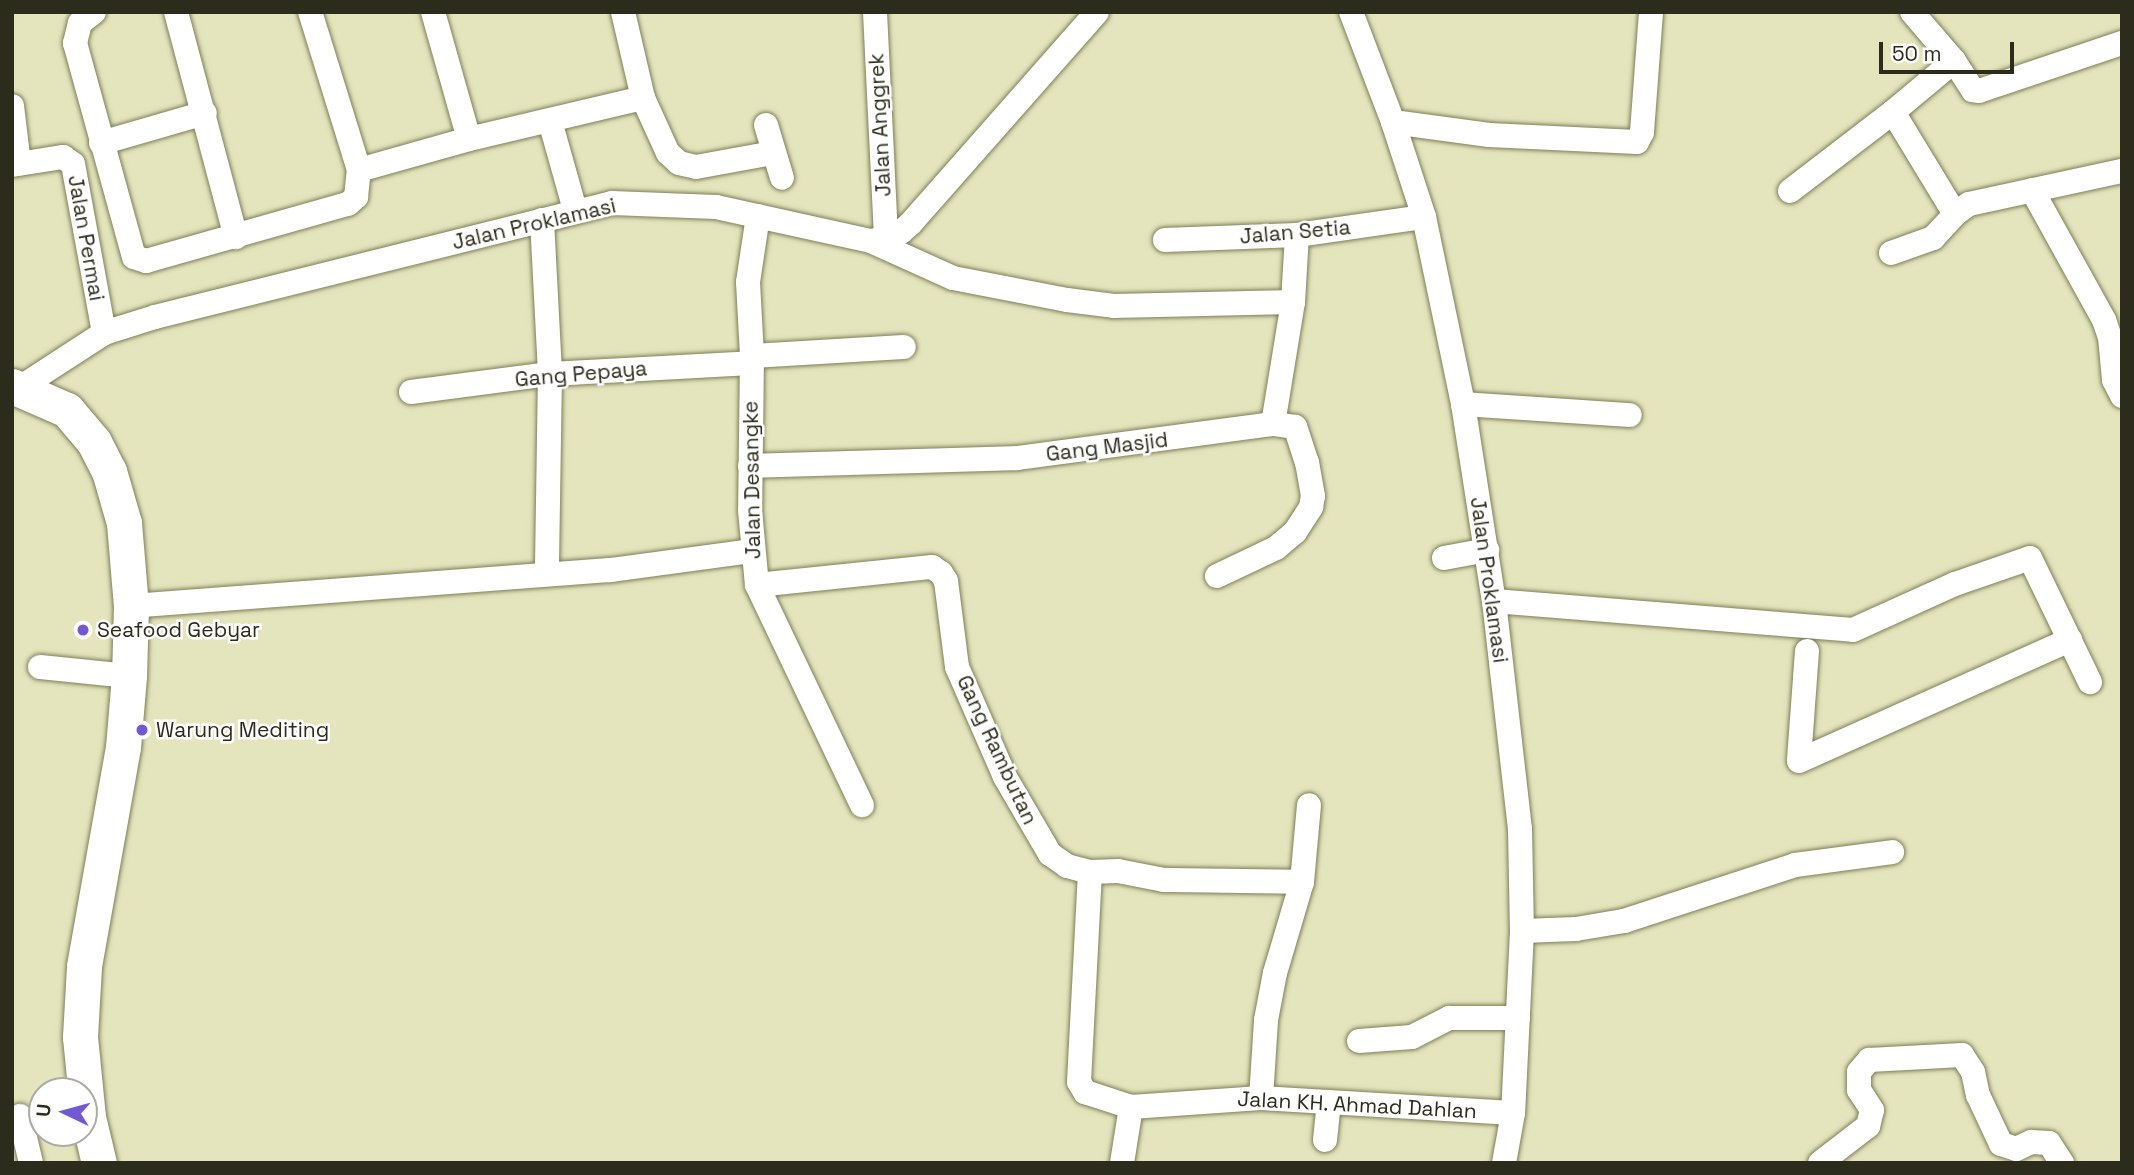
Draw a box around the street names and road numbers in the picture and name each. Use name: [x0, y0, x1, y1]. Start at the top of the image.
street label: Jalan Anggrek: [864, 53, 896, 197]
street label: Jalan Permai: [63, 173, 109, 303]
street label: Jalan Proklamasi: [450, 193, 618, 255]
street label: Jalan Setia: [1238, 215, 1352, 249]
street label: Gang Pepaya: [514, 356, 648, 392]
street label: Jalan Desangke: [738, 401, 766, 559]
street label: Gang Masjid: [1045, 427, 1169, 467]
street label: Jalan Proklamasi: [1465, 495, 1513, 665]
street label: Gang Rambutan: [951, 671, 1043, 829]
street label: Jalan KH. Ahmad Dahlan: [1236, 1086, 1478, 1124]

